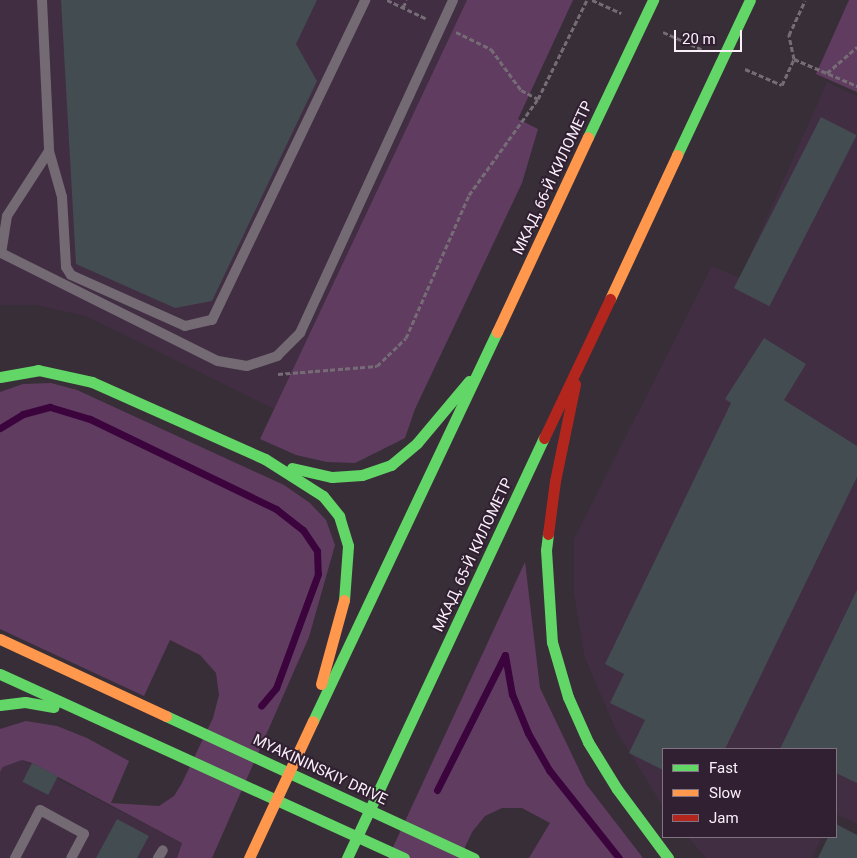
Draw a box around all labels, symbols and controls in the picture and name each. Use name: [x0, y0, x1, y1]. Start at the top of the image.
scale bar: [677, 20, 744, 52]
text: 20 m: [682, 30, 716, 48]
street label: МКАД, 66-Й КИЛОМЕТР: [509, 98, 597, 258]
street label: МКАД, 65-Й КИЛОМЕТР: [429, 475, 517, 635]
street label: MYAKININSKIY DRIVE: [250, 731, 390, 809]
legend: [662, 748, 837, 838]
text: Fast: [709, 759, 738, 777]
text: Slow: [709, 784, 741, 802]
text: Jam: [709, 809, 739, 827]

